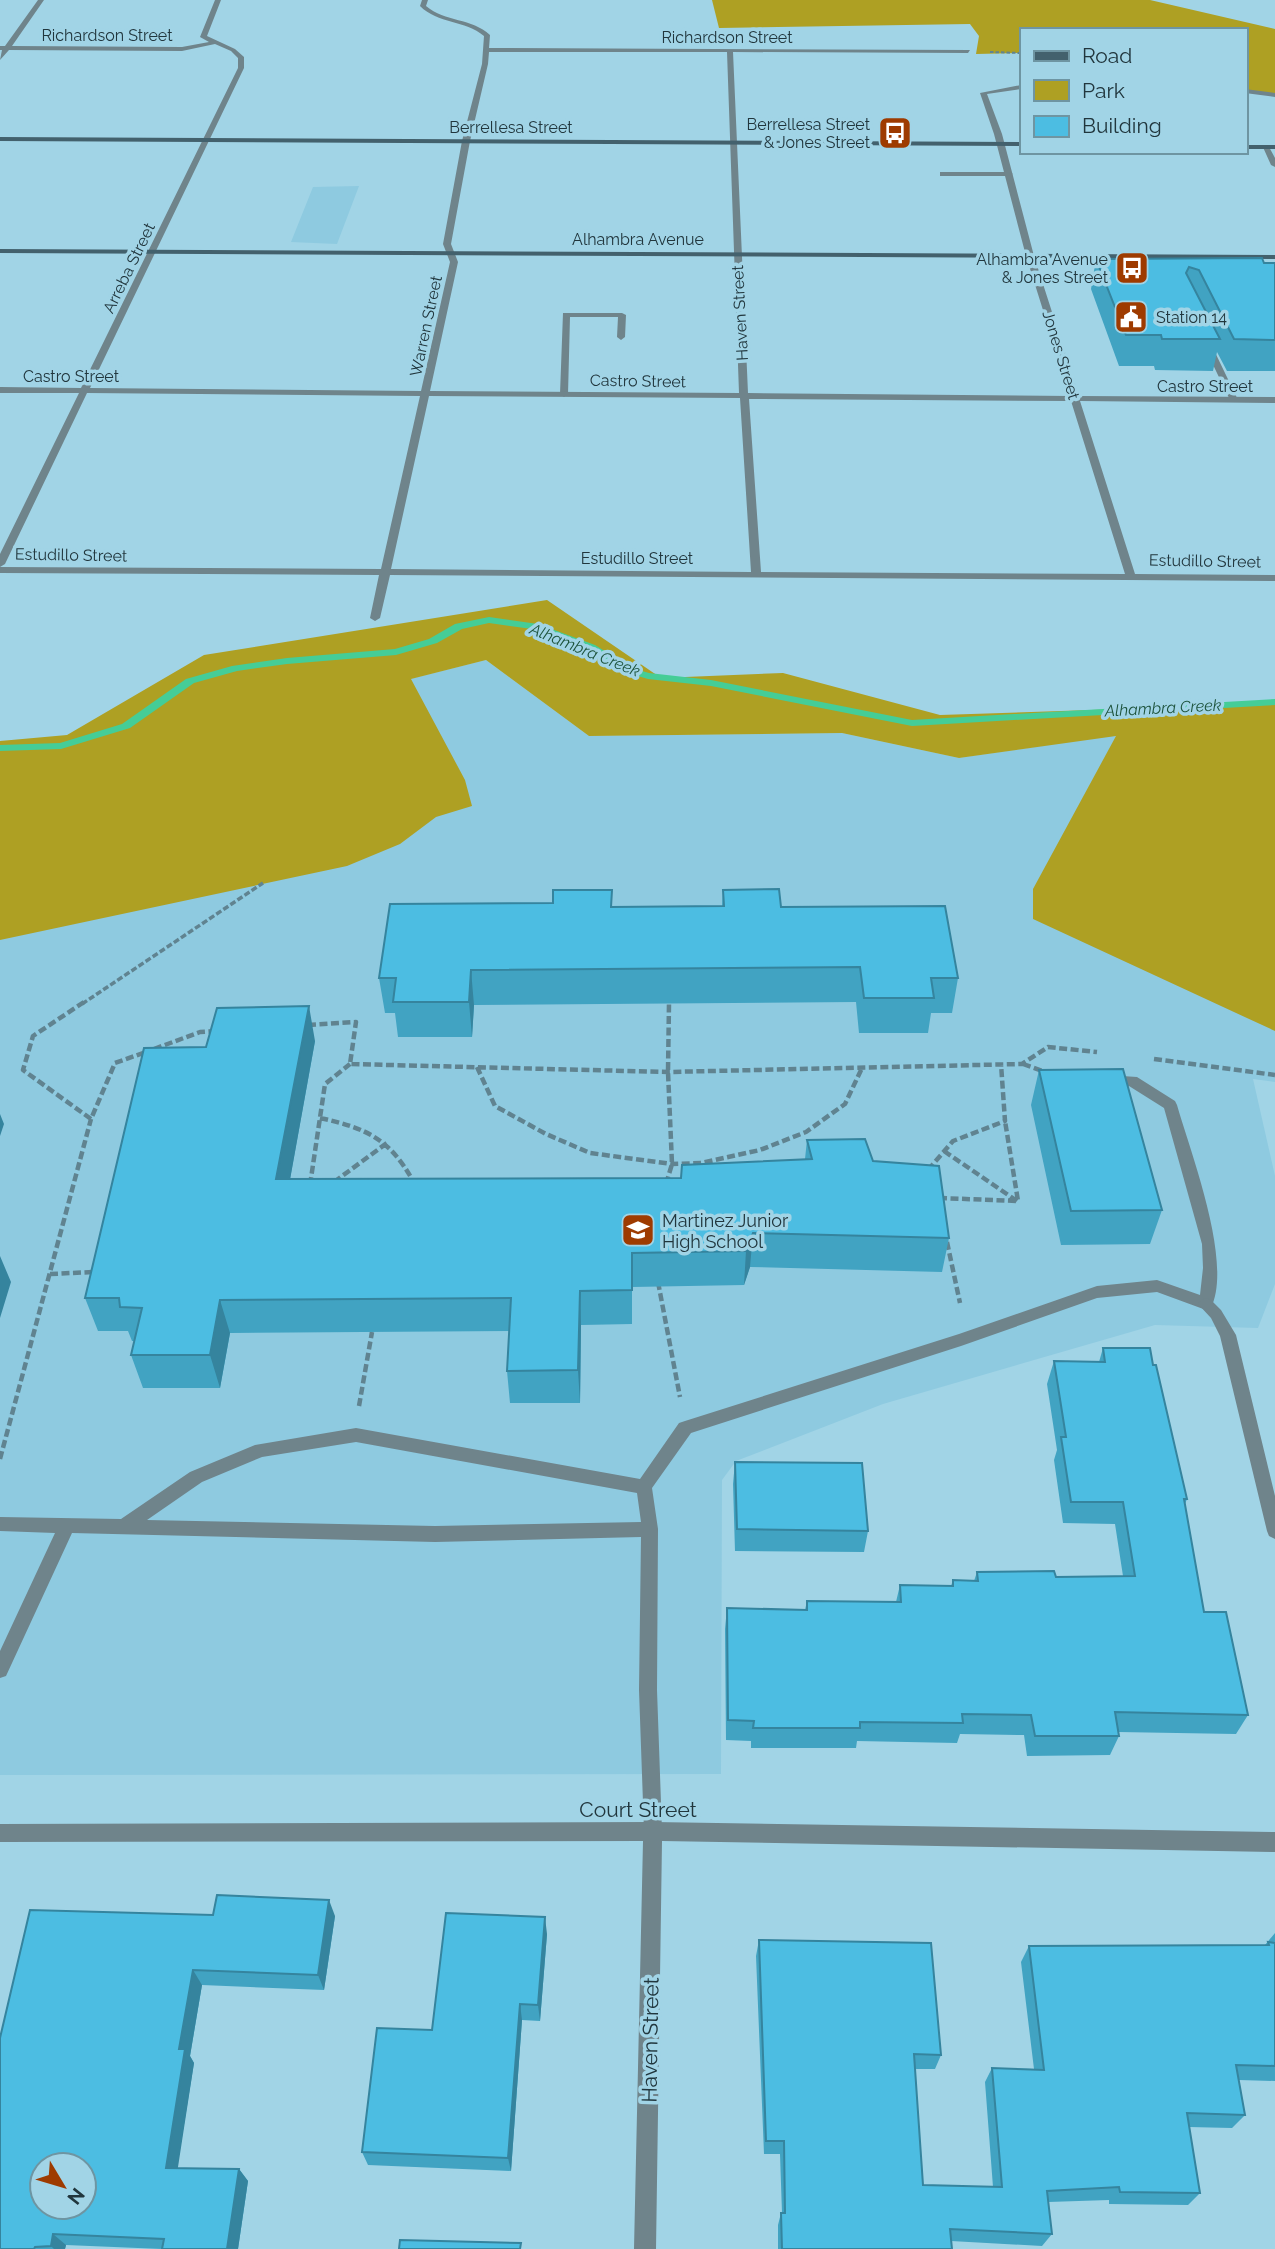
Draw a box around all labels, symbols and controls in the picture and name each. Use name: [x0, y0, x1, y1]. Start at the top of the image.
street label: Richardson Street: [41, 26, 173, 45]
street label: Richardson Street: [661, 28, 793, 47]
legend: [1020, 28, 1247, 154]
text: Road: [1082, 43, 1132, 68]
text: Park: [1082, 78, 1125, 103]
text: Building: [1082, 113, 1162, 138]
bus stop icon: Berrellesa Street & Jones Street: [876, 114, 914, 152]
place label: Berrellesa Street & Jones Street: [747, 115, 871, 152]
street label: Berrellesa Street: [449, 118, 573, 137]
street label: Arreba Street: [99, 219, 159, 316]
street label: Alhambra Avenue: [572, 230, 704, 249]
bus stop icon: Alhambra Avenue & Jones Street: [1113, 249, 1151, 287]
place label: Alhambra Avenue & Jones Street: [976, 250, 1109, 287]
street label: Haven Street: [728, 264, 752, 361]
street label: Warren Street: [406, 273, 446, 378]
public building icon: Station 14: [1112, 298, 1150, 336]
street label: Jones Street: [1038, 308, 1084, 402]
place label: Station 14: [1156, 308, 1227, 327]
street label: Castro Street: [23, 367, 120, 386]
street label: Castro Street: [590, 371, 687, 391]
street label: Castro Street: [1157, 377, 1254, 396]
street label: Estudillo Street: [15, 545, 128, 565]
street label: Estudillo Street: [581, 549, 694, 568]
street label: Estudillo Street: [1149, 551, 1262, 571]
water label: Alhambra Creek: [526, 619, 643, 681]
water label: Alhambra Creek: [1103, 695, 1222, 721]
place label: Martinez Junior High School: [662, 1210, 789, 1252]
school or university icon: Martinez Junior High School: [619, 1211, 657, 1249]
street label: Court Street: [579, 1797, 697, 1822]
street label: Haven Street: [636, 1977, 664, 2103]
north arrow: [28, 2151, 98, 2221]
text: N: [63, 2184, 90, 2209]

